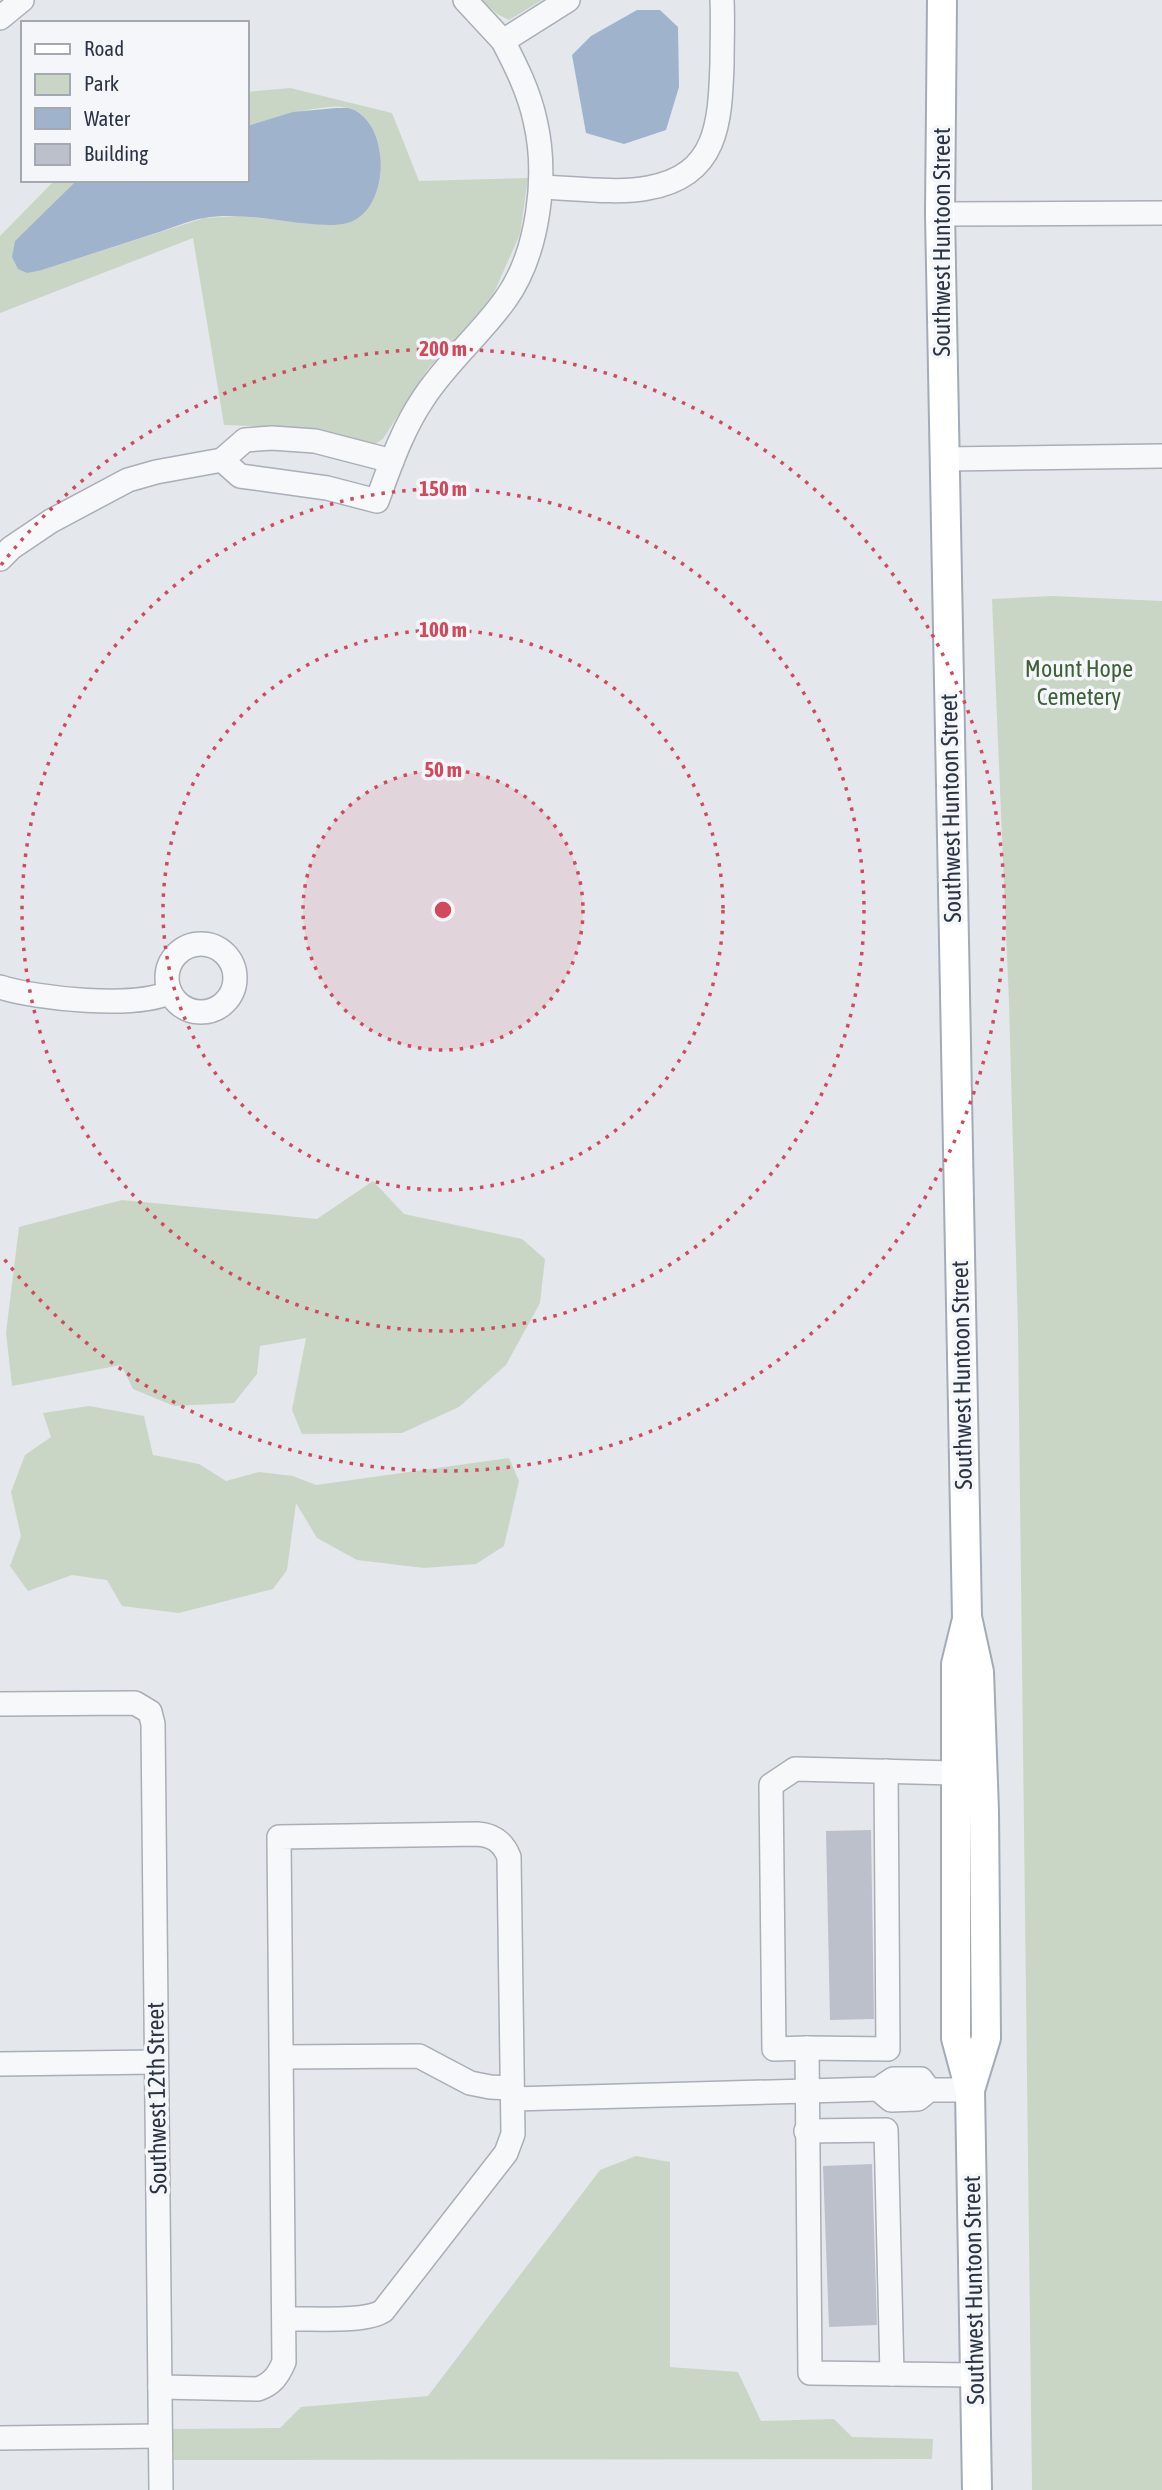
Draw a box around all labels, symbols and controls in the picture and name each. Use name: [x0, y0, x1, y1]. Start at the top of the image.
legend: [21, 21, 248, 182]
text: Road: [84, 36, 124, 60]
text: Park: [84, 71, 119, 95]
text: Water: [84, 106, 131, 130]
street label: Southwest Huntoon Street: [928, 127, 955, 357]
text: Building: [84, 141, 148, 165]
text: 200 m: [419, 336, 467, 360]
text: 150 m: [419, 476, 467, 500]
text: 100 m: [419, 617, 467, 641]
park label: Mount Hope Cemetery: [1025, 655, 1133, 710]
street label: Southwest Huntoon Street: [935, 693, 966, 923]
text: 50 m: [424, 757, 462, 781]
centre of rings: [431, 898, 455, 922]
street label: Southwest Huntoon Street: [946, 1260, 977, 1490]
street label: Southwest 12th Street: [141, 2002, 172, 2194]
street label: Southwest Huntoon Street: [958, 2175, 989, 2405]

